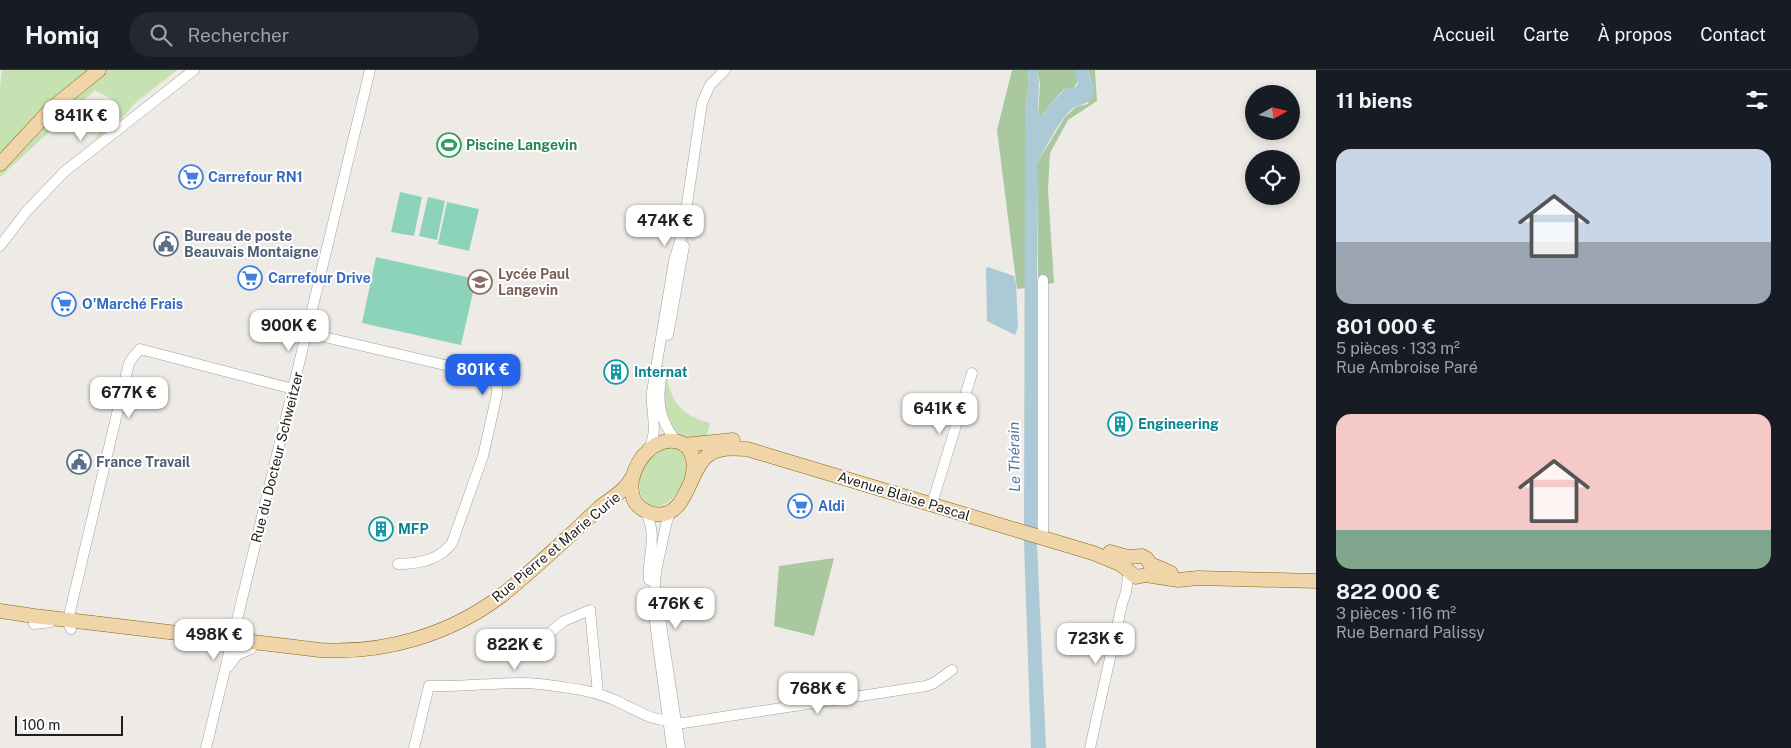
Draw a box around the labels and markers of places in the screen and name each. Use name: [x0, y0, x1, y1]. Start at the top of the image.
pin: 841K €: [40, 100, 122, 142]
sports icon: Piscine Langevin: [436, 132, 462, 158]
place label: Piscine Langevin: [466, 137, 577, 153]
supermarket icon: Carrefour RN1: [178, 164, 204, 190]
place label: Carrefour RN1: [208, 169, 303, 185]
pin: 474K €: [624, 204, 706, 247]
place label: Bureau de poste Beauvais Montaigne: [184, 228, 318, 260]
public building icon: Bureau de poste Beauvais Montaigne: [153, 231, 179, 257]
supermarket icon: Carrefour Drive: [237, 265, 263, 291]
place label: Lycée Paul Langevin: [498, 266, 570, 298]
school or university icon: Lycée Paul Langevin: [467, 269, 493, 295]
place label: Carrefour Drive: [268, 270, 371, 286]
supermarket icon: O'Marché Frais: [51, 291, 77, 317]
place label: O'Marché Frais: [82, 296, 183, 312]
pin: 900K €: [248, 310, 330, 352]
pin: 801K €: [442, 354, 524, 396]
building icon: Internat: [603, 359, 629, 385]
place label: Internat: [634, 364, 688, 380]
pin: 677K €: [88, 376, 170, 419]
pin: 641K €: [899, 392, 981, 435]
building icon: Engineering: [1107, 411, 1133, 437]
place label: Engineering: [1138, 416, 1219, 432]
public building icon: France Travail: [66, 449, 92, 475]
place label: France Travail: [96, 454, 191, 470]
supermarket icon: Aldi: [787, 493, 813, 519]
place label: Aldi: [818, 498, 845, 514]
building icon: MFP: [368, 516, 394, 542]
place label: MFP: [398, 521, 429, 537]
pin: 476K €: [635, 588, 717, 630]
pin: 498K €: [173, 618, 255, 661]
pin: 723K €: [1055, 622, 1137, 665]
pin: 822K €: [474, 628, 556, 671]
pin: 768K €: [777, 672, 859, 715]

